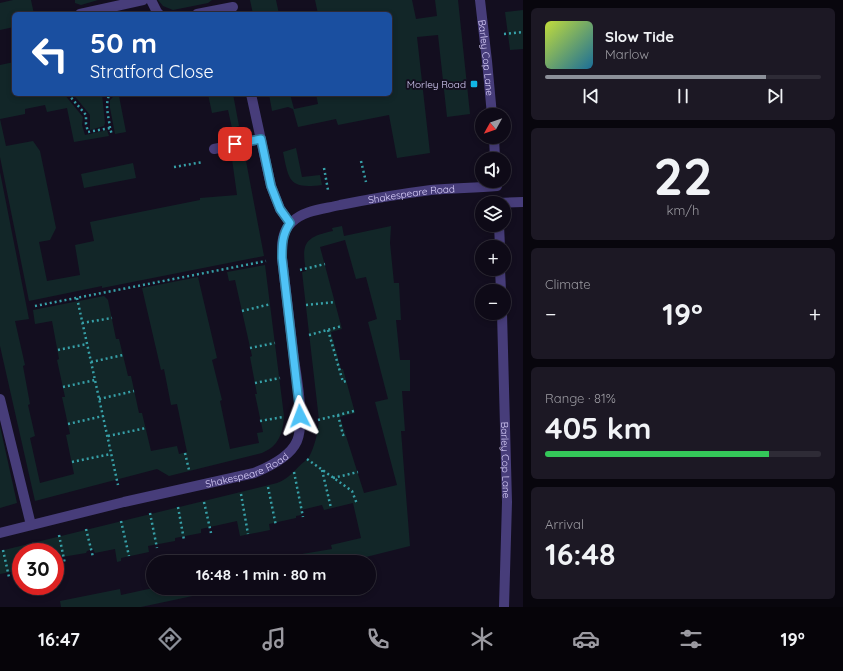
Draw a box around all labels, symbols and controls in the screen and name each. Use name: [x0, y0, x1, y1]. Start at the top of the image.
street label: Barley Cop Lane: [476, 19, 497, 97]
text: 50 m: [90, 25, 157, 60]
text: Slow Tide: [605, 27, 674, 46]
icon: left: [24, 28, 76, 80]
text: Marlow: [605, 46, 649, 62]
text: Stratford Close: [90, 60, 214, 83]
place label: Morley Road: [407, 78, 466, 91]
marker: Morley Road: [469, 79, 479, 89]
icon: previous: [580, 85, 602, 107]
icon: pause: [672, 85, 694, 107]
icon: next: [764, 85, 786, 107]
north arrow: [475, 108, 511, 144]
map controls: [475, 108, 511, 320]
pin: [218, 127, 252, 161]
icon: arrive: [224, 133, 246, 155]
text: 22: [653, 143, 713, 208]
button: sound: [475, 152, 511, 188]
street label: Shakespeare Road: [367, 182, 455, 206]
button: layers: [475, 196, 511, 232]
text: km/h: [667, 202, 699, 218]
button: +: [475, 240, 511, 276]
text: Climate: [545, 276, 591, 292]
button: −: [475, 284, 511, 320]
text: 19°: [662, 295, 703, 333]
text: −: [545, 300, 556, 328]
text: +: [809, 300, 821, 328]
text: Range · 81%: [545, 390, 616, 406]
position arrow: [279, 395, 321, 437]
text: 405 km: [545, 409, 651, 447]
street label: Barley Cop Lane: [498, 421, 513, 499]
street label: Shakespeare Road: [204, 449, 291, 490]
text: Arrival: [545, 516, 584, 532]
text: 16:48: [545, 535, 616, 573]
speed limit sign: 30: [12, 543, 64, 595]
text: 16:48 · 1 min · 80 m: [196, 565, 326, 584]
icon: directions: [156, 625, 184, 653]
icon: music: [260, 625, 288, 653]
icon: phone: [364, 625, 392, 653]
icon: climate: [468, 625, 496, 653]
icon: car: [572, 625, 600, 653]
icon: filters: [677, 625, 705, 653]
text: 16:47: [38, 628, 80, 651]
text: 19°: [781, 628, 805, 651]

